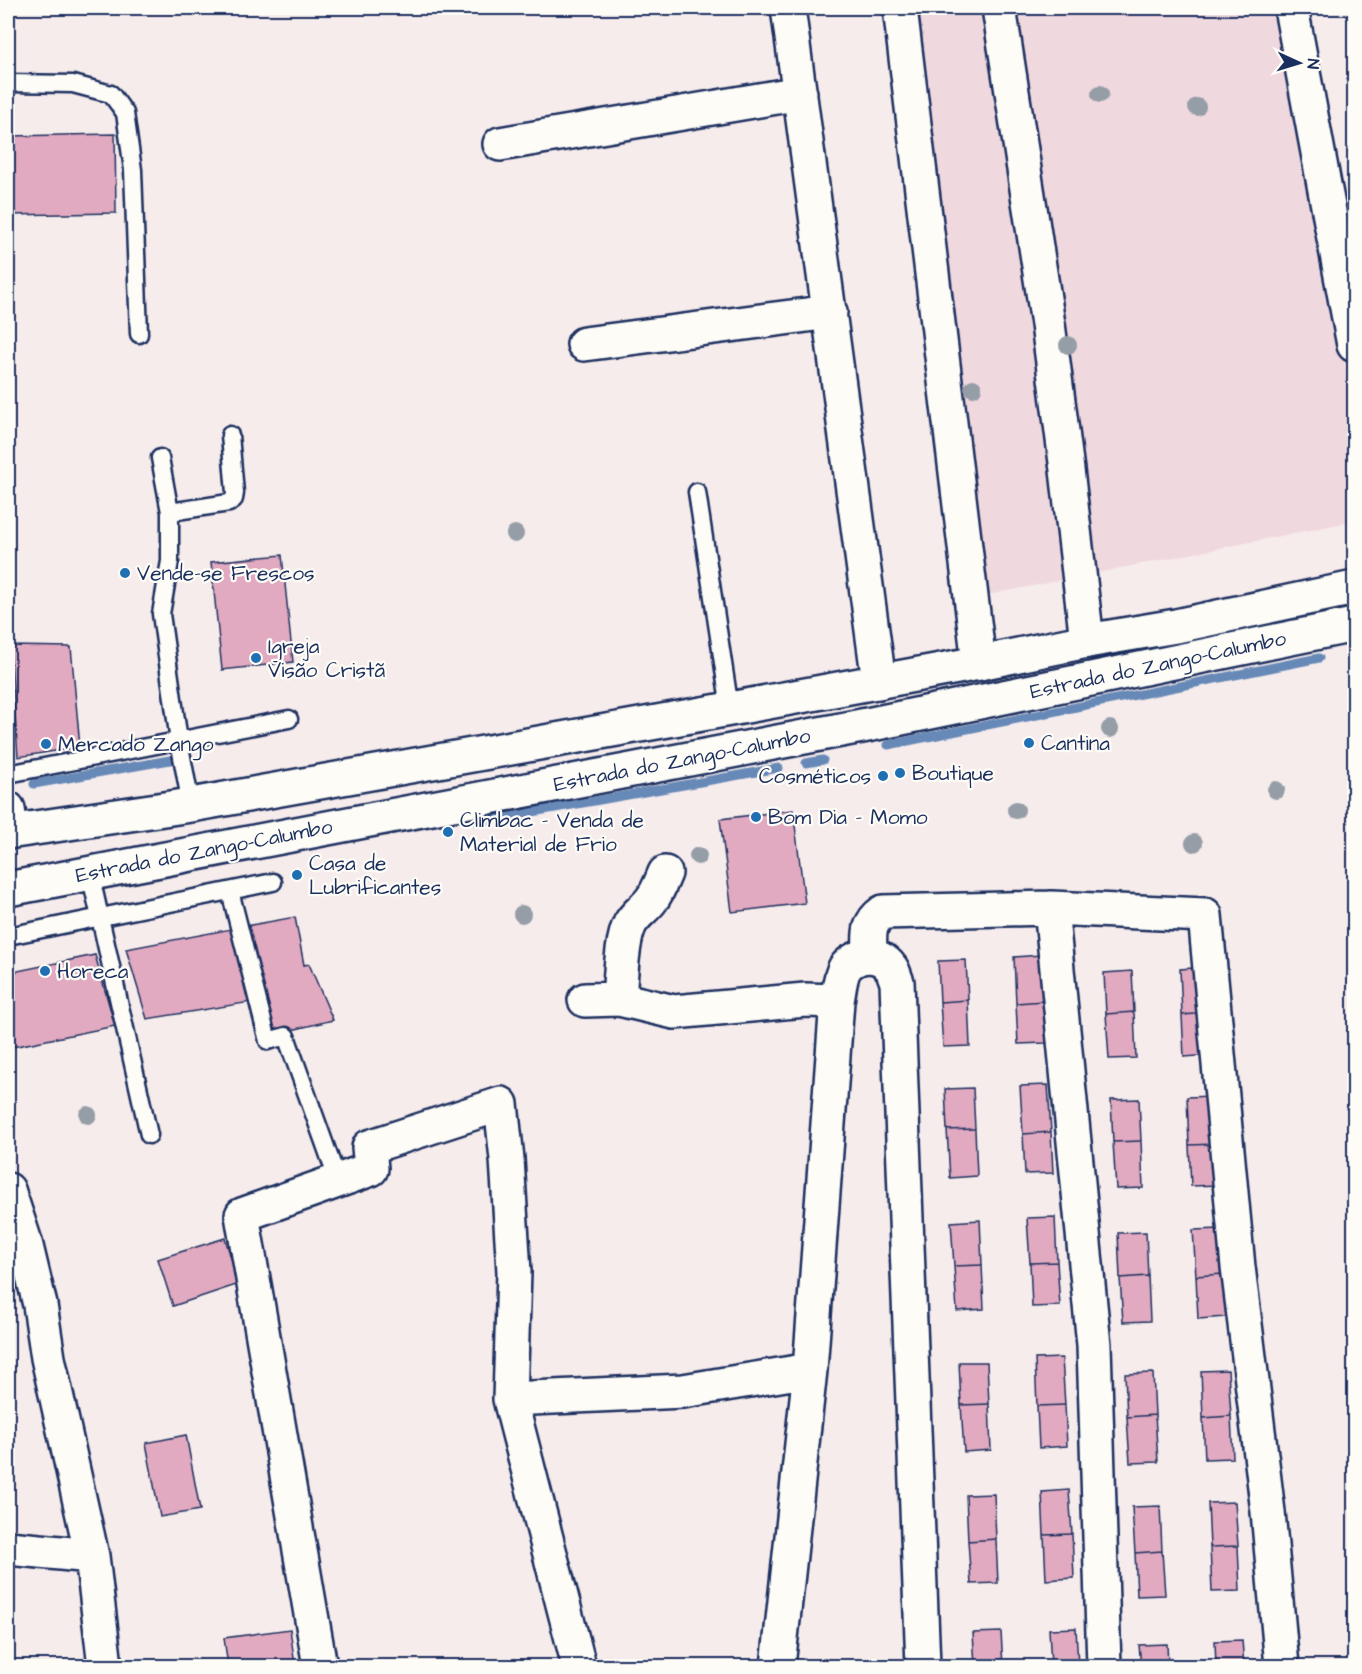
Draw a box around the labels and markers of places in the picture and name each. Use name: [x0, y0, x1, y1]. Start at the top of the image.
place label: Vende-se Frescos: [137, 559, 315, 588]
marker: Vende-se Frescos: [118, 566, 132, 580]
place label: Igreja Visão Cristã: [268, 632, 385, 685]
marker: Igreja Visão Cristã: [249, 651, 263, 665]
place label: Cantina: [1041, 729, 1110, 758]
place label: Mercado Zango: [58, 730, 214, 761]
marker: Cantina: [1022, 736, 1036, 750]
marker: Mercado Zango: [39, 737, 53, 751]
place label: Boutique: [912, 759, 994, 788]
place label: Cosméticos: [759, 762, 871, 791]
marker: Boutique: [893, 766, 907, 780]
marker: Cosméticos: [876, 769, 890, 783]
place label: Bom Dia - Momo: [768, 803, 928, 832]
place label: Climbac - Venda de Material de Frio: [460, 806, 644, 859]
marker: Bom Dia - Momo: [749, 810, 763, 824]
marker: Climbac - Venda de Material de Frio: [441, 825, 455, 839]
place label: Casa de Lubrificantes: [309, 849, 441, 902]
marker: Casa de Lubrificantes: [290, 868, 304, 882]
place label: Horeca: [57, 957, 129, 986]
marker: Horeca: [38, 964, 52, 978]

